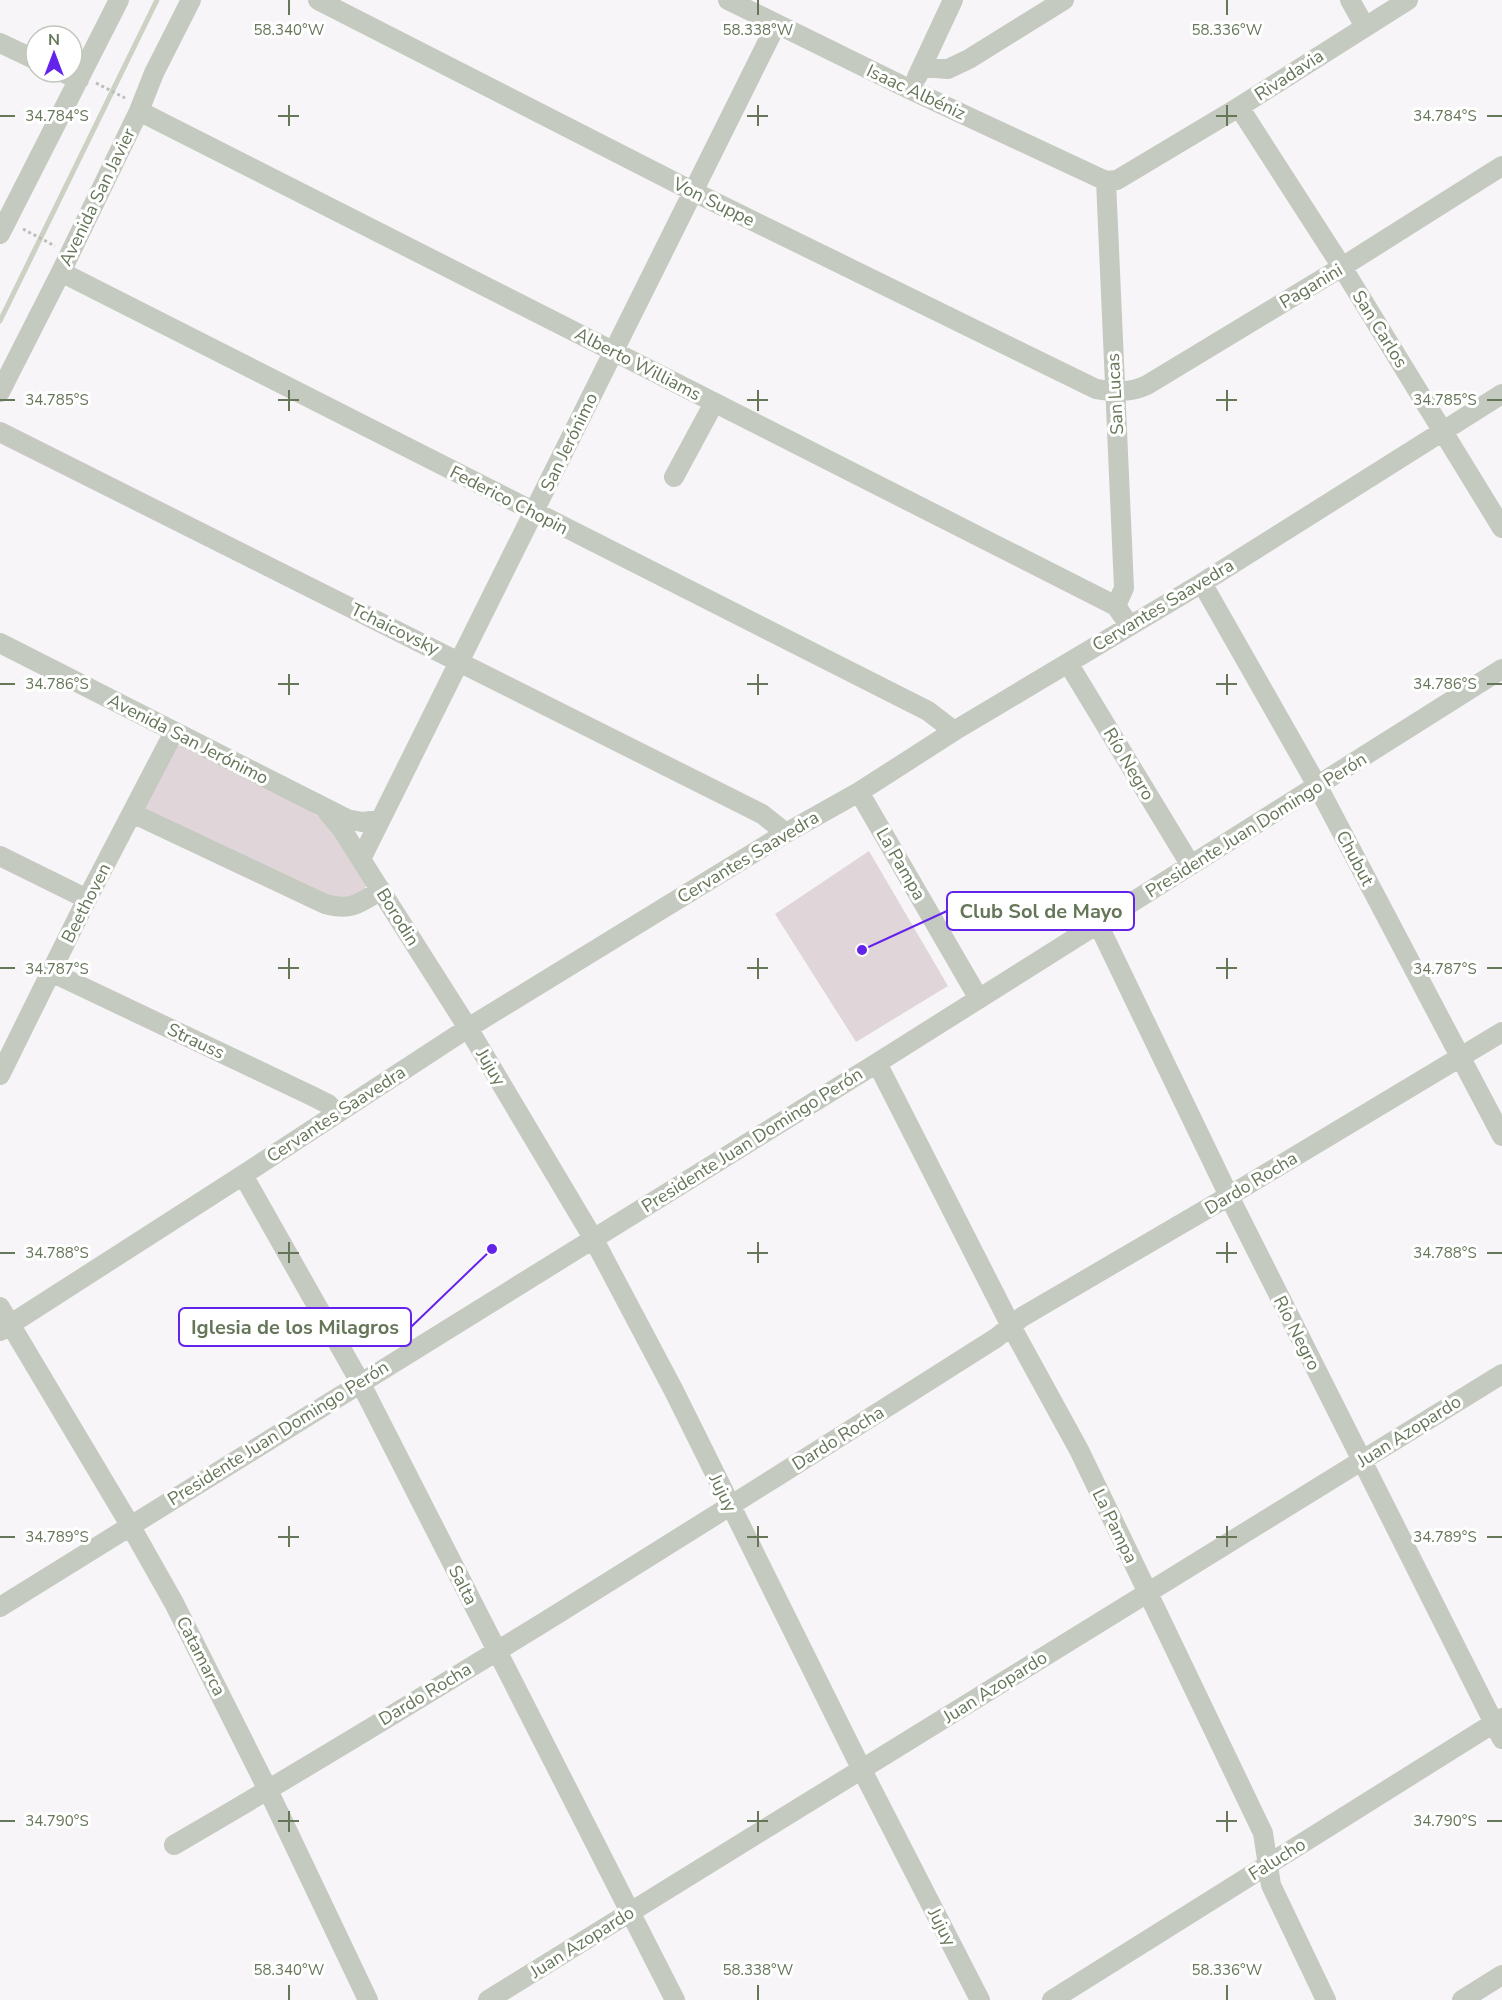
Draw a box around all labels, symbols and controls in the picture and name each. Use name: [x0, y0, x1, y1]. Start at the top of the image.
text: 58.340°W: [254, 20, 325, 40]
text: 58.338°W: [723, 20, 794, 40]
text: 58.336°W: [1192, 20, 1263, 40]
north arrow: [24, 24, 84, 84]
text: N: [48, 29, 60, 51]
street label: Rivadavia: [1250, 44, 1328, 106]
street label: Isaac Albéniz: [863, 59, 969, 125]
text: 34.784°S: [25, 106, 89, 126]
text: 34.784°S: [1413, 106, 1477, 126]
street label: Avenida San Javier: [53, 124, 141, 270]
street label: Von Suppe: [668, 172, 759, 232]
street label: Paganini: [1275, 258, 1347, 314]
street label: San Carlos: [1347, 286, 1413, 372]
street label: Alberto Williams: [571, 322, 705, 406]
street label: San Lucas: [1101, 353, 1129, 435]
street label: San Jerónimo: [535, 389, 603, 495]
text: 34.785°S: [25, 390, 89, 410]
text: 34.785°S: [1413, 390, 1477, 410]
street label: Federico Chopin: [446, 460, 572, 540]
street label: Cervantes Saavedra: [1088, 553, 1238, 657]
street label: Tchaicovsky: [347, 597, 444, 661]
text: 34.786°S: [25, 674, 89, 694]
text: 34.786°S: [1413, 674, 1477, 694]
street label: Avenida San Jerónimo: [103, 688, 273, 790]
street label: Río Negro: [1098, 723, 1160, 805]
street label: Presidente Juan Domingo Perón: [1141, 747, 1371, 903]
street label: Cervantes Saavedra: [673, 805, 823, 909]
street label: La Pampa: [871, 823, 931, 905]
street label: Chubut: [1330, 826, 1380, 890]
street label: Beethoven: [56, 859, 116, 947]
street label: Borodin: [371, 884, 425, 950]
callout: Club Sol de Mayo: [947, 892, 1134, 930]
text: Club Sol de Mayo: [959, 898, 1123, 925]
text: 34.787°S: [25, 959, 89, 979]
text: 34.787°S: [1413, 959, 1477, 979]
street label: Strauss: [163, 1017, 229, 1065]
street label: Jujuy: [470, 1043, 512, 1091]
street label: Cervantes Saavedra: [262, 1060, 410, 1168]
street label: Presidente Juan Domingo Perón: [637, 1062, 867, 1218]
street label: Dardo Rocha: [1200, 1146, 1302, 1220]
text: 34.788°S: [25, 1243, 89, 1263]
text: 34.788°S: [1413, 1243, 1477, 1263]
street label: Río Negro: [1268, 1292, 1326, 1374]
callout: Iglesia de los Milagros: [179, 1308, 411, 1346]
text: Iglesia de los Milagros: [191, 1314, 399, 1341]
street label: Presidente Juan Domingo Perón: [163, 1355, 393, 1511]
street label: Juan Azopardo: [1352, 1389, 1466, 1473]
street label: Dardo Rocha: [787, 1400, 889, 1476]
street label: Jujuy: [703, 1469, 743, 1517]
street label: La Pampa: [1087, 1485, 1143, 1567]
text: 34.789°S: [25, 1527, 89, 1547]
text: 34.789°S: [1413, 1527, 1477, 1547]
street label: Salta: [443, 1561, 483, 1609]
street label: Catamarca: [171, 1612, 231, 1700]
street label: Juan Azopardo: [938, 1645, 1052, 1729]
street label: Dardo Rocha: [374, 1657, 476, 1731]
text: 34.790°S: [25, 1811, 89, 1831]
text: 34.790°S: [1413, 1811, 1477, 1831]
street label: Falucho: [1244, 1832, 1310, 1886]
street label: Juan Azopardo: [525, 1900, 639, 1984]
street label: Jujuy: [922, 1903, 962, 1951]
text: 58.340°W: [254, 1960, 325, 1980]
text: 58.338°W: [723, 1960, 794, 1980]
text: 58.336°W: [1192, 1960, 1263, 1980]

